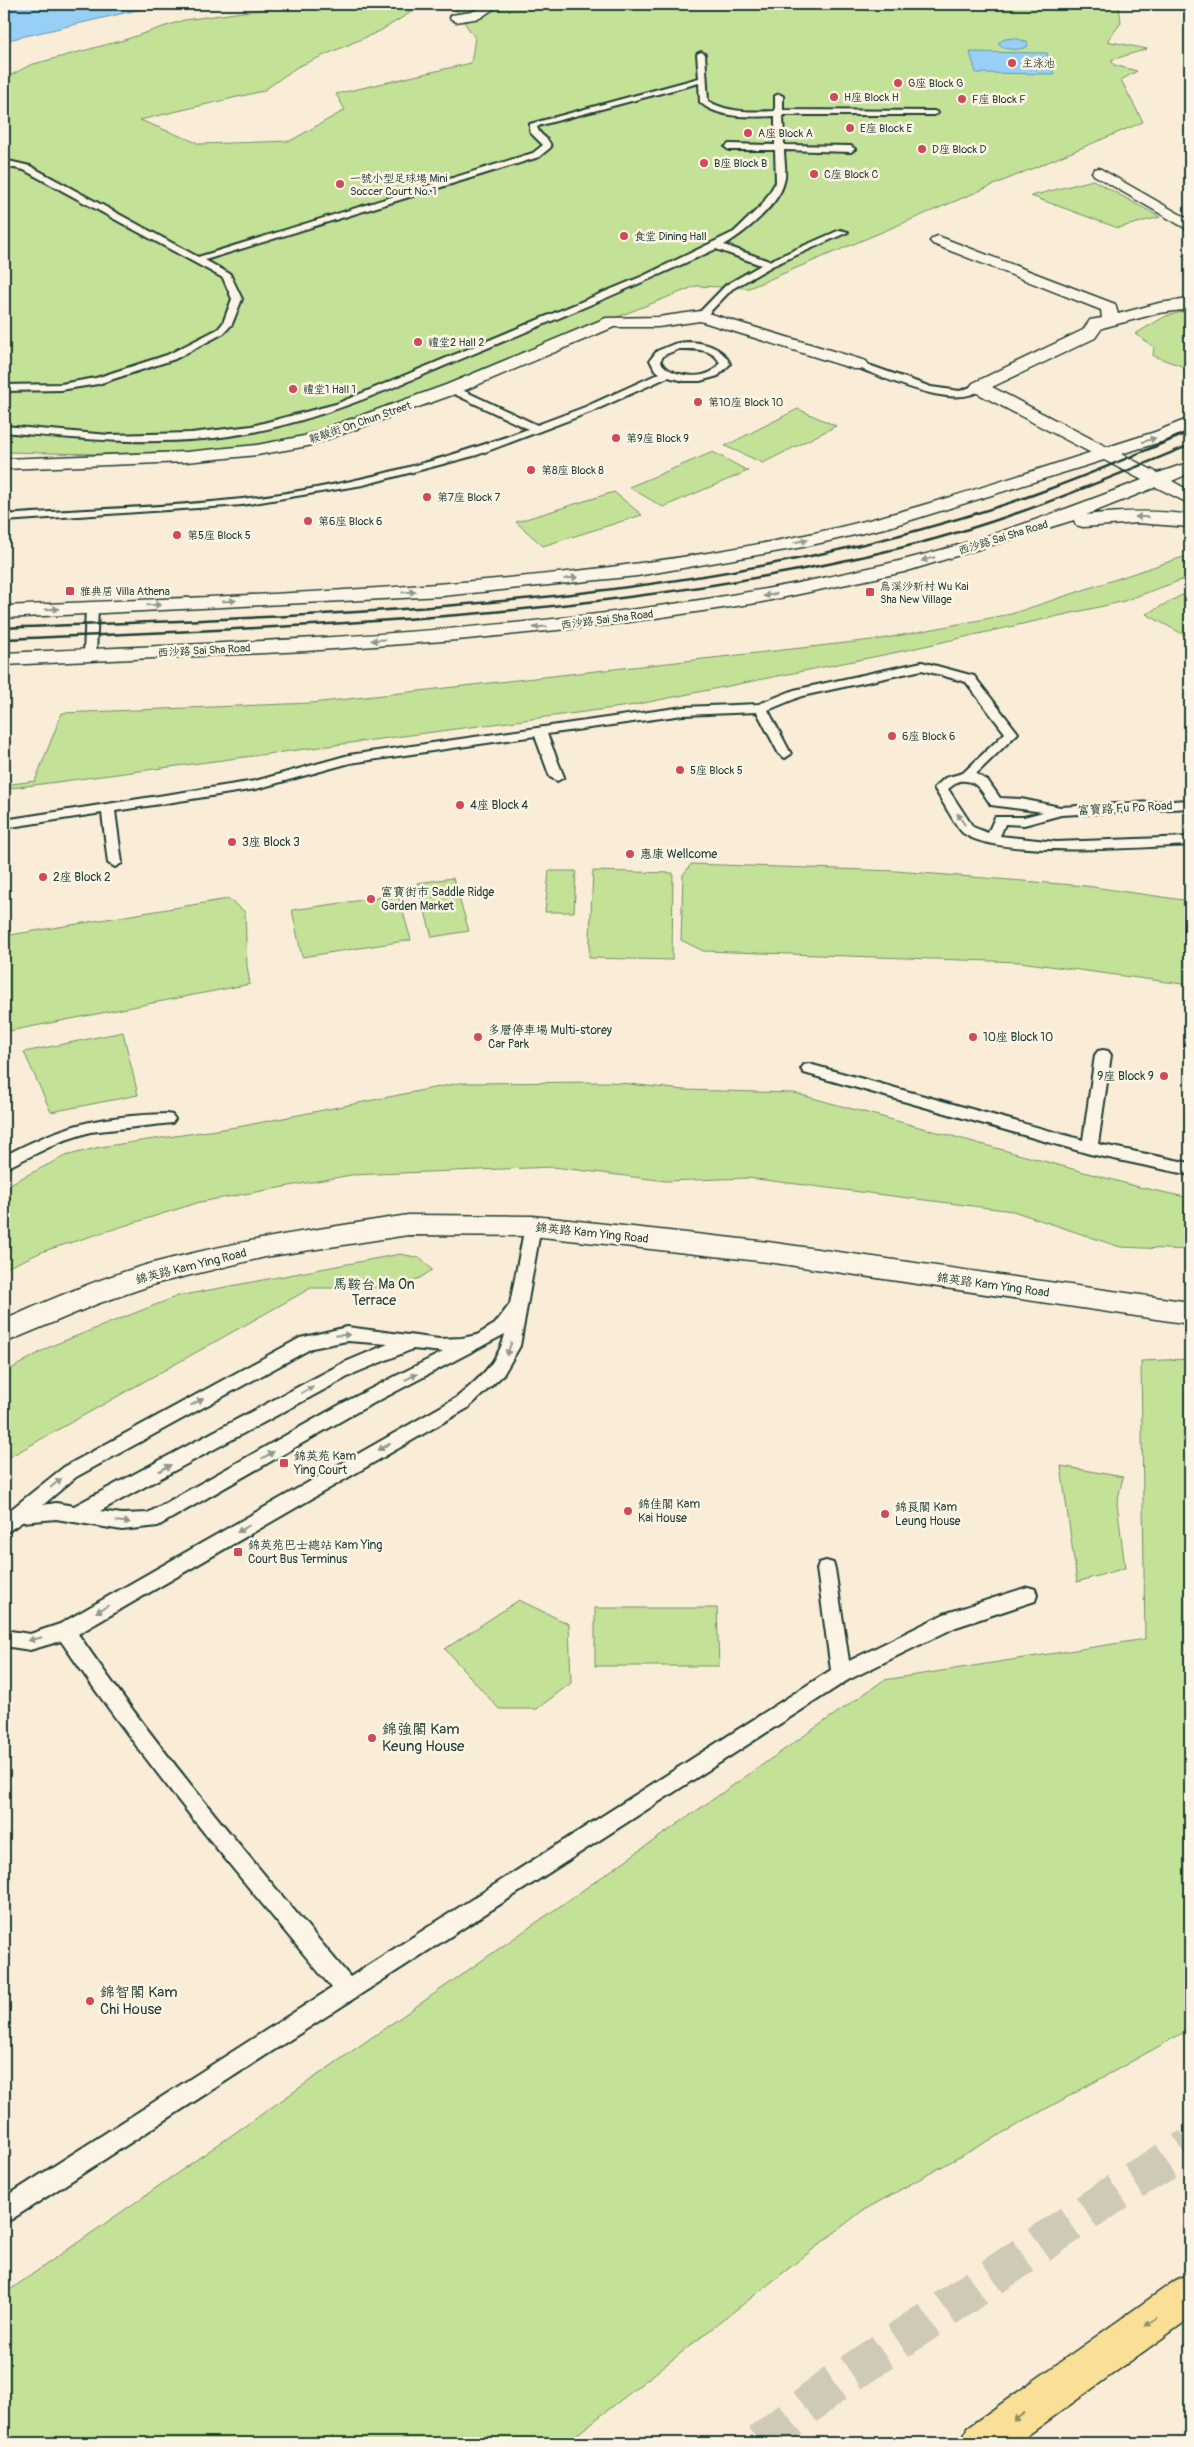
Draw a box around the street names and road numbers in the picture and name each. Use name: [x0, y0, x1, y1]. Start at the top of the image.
street label: 鞍駿街 On Chun Street: [307, 399, 413, 446]
street label: 西沙路 Sai Sha Road: [957, 518, 1050, 557]
street label: 西沙路 Sai Sha Road: [560, 607, 654, 632]
street label: 西沙路 Sai Sha Road: [157, 642, 251, 659]
street label: 富寶路 Fu Po Road: [1077, 799, 1173, 818]
street label: 錦英路 Kam Ying Road: [535, 1220, 649, 1247]
street label: 錦英路 Kam Ying Road: [134, 1245, 248, 1288]
street label: 錦英路 Kam Ying Road: [936, 1270, 1050, 1301]

